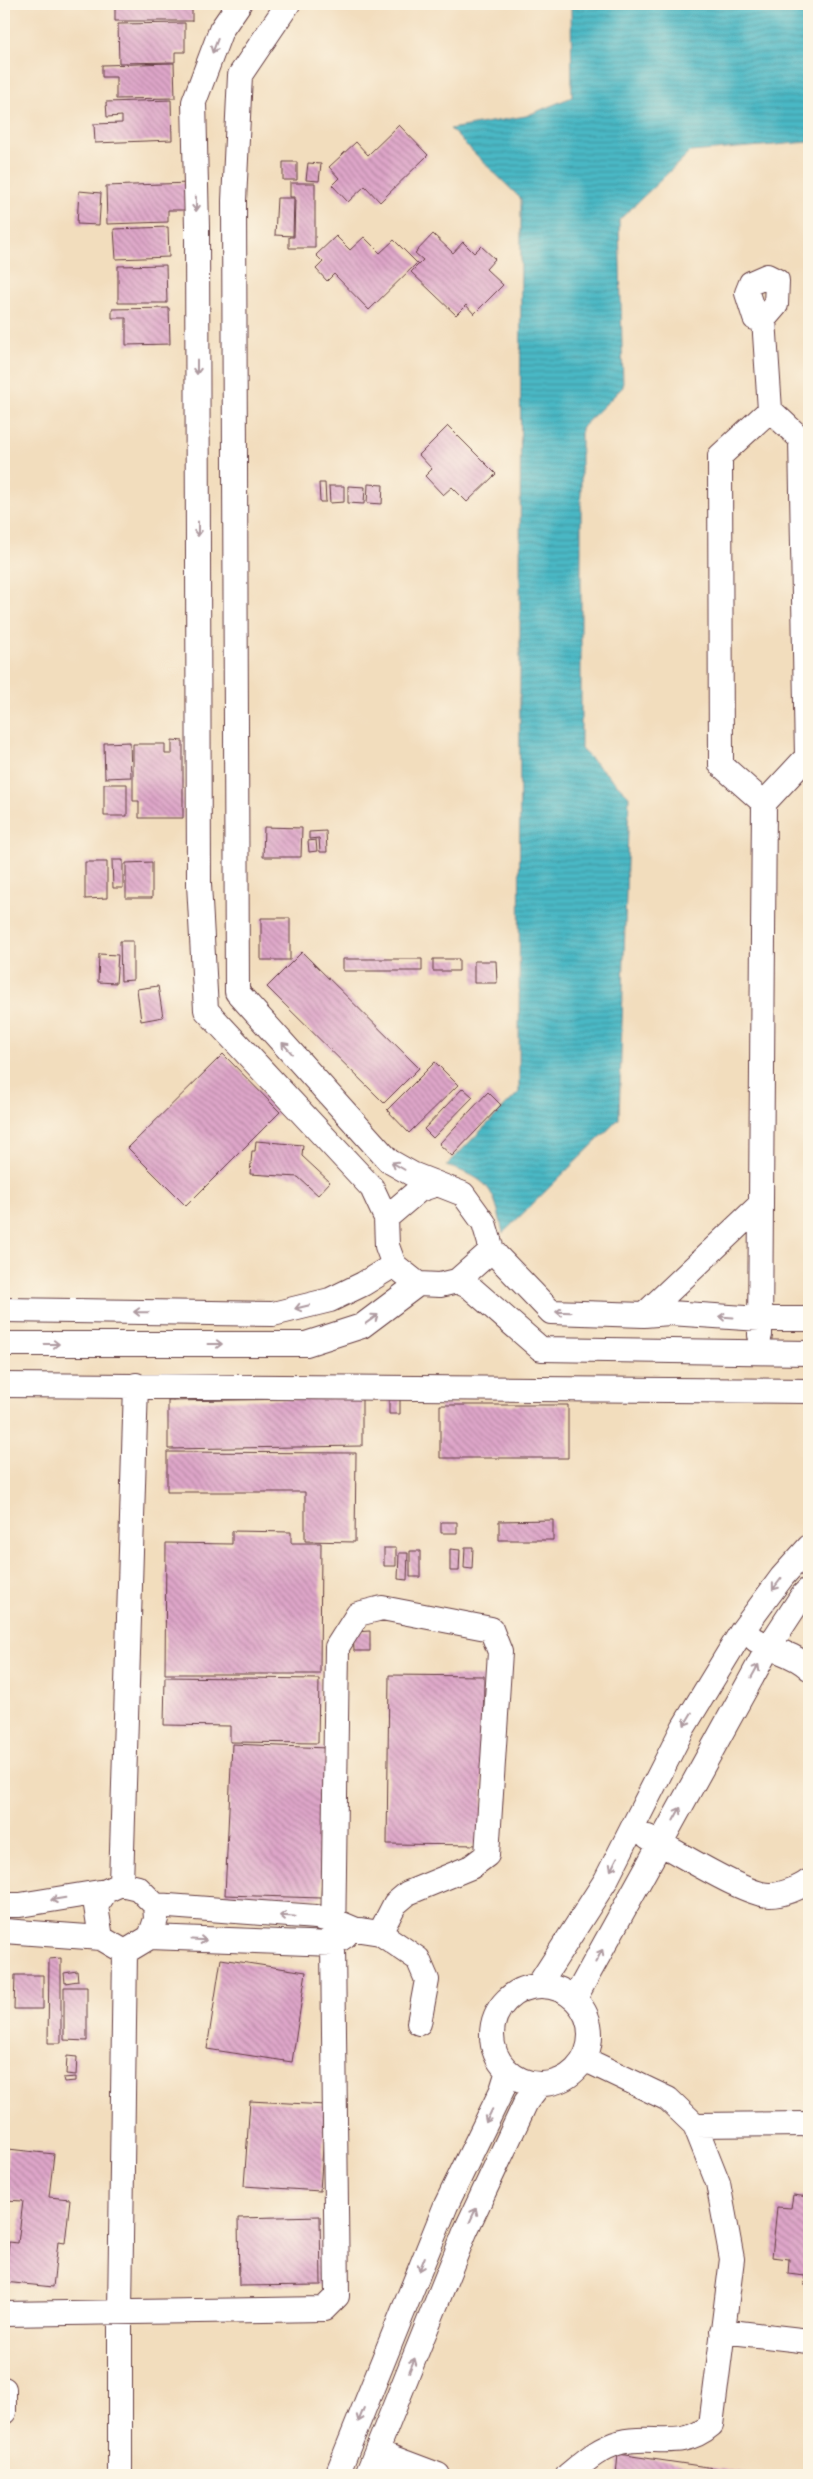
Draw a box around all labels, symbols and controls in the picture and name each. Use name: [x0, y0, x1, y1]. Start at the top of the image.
one-way arrow: [210, 38, 219, 53]
one-way arrow: [192, 196, 201, 212]
one-way arrow: [192, 358, 202, 375]
one-way arrow: [193, 521, 203, 537]
one-way arrow: [282, 1042, 293, 1055]
one-way arrow: [392, 1161, 406, 1171]
one-way arrow: [295, 1303, 311, 1312]
one-way arrow: [133, 1307, 149, 1317]
one-way arrow: [556, 1308, 572, 1317]
one-way arrow: [718, 1312, 734, 1321]
one-way arrow: [365, 1313, 378, 1324]
one-way arrow: [44, 1339, 60, 1349]
one-way arrow: [206, 1339, 223, 1349]
one-way arrow: [772, 1577, 782, 1591]
one-way arrow: [751, 1664, 760, 1679]
one-way arrow: [683, 1712, 693, 1726]
one-way arrow: [672, 1806, 682, 1821]
one-way arrow: [609, 1856, 618, 1871]
one-way arrow: [51, 1894, 67, 1904]
one-way arrow: [279, 1911, 295, 1920]
one-way arrow: [191, 1935, 207, 1944]
one-way arrow: [595, 1949, 604, 1964]
one-way arrow: [484, 2108, 493, 2123]
one-way arrow: [468, 2207, 478, 2222]
one-way arrow: [417, 2256, 426, 2271]
one-way arrow: [407, 2358, 417, 2373]
one-way arrow: [356, 2406, 365, 2422]

